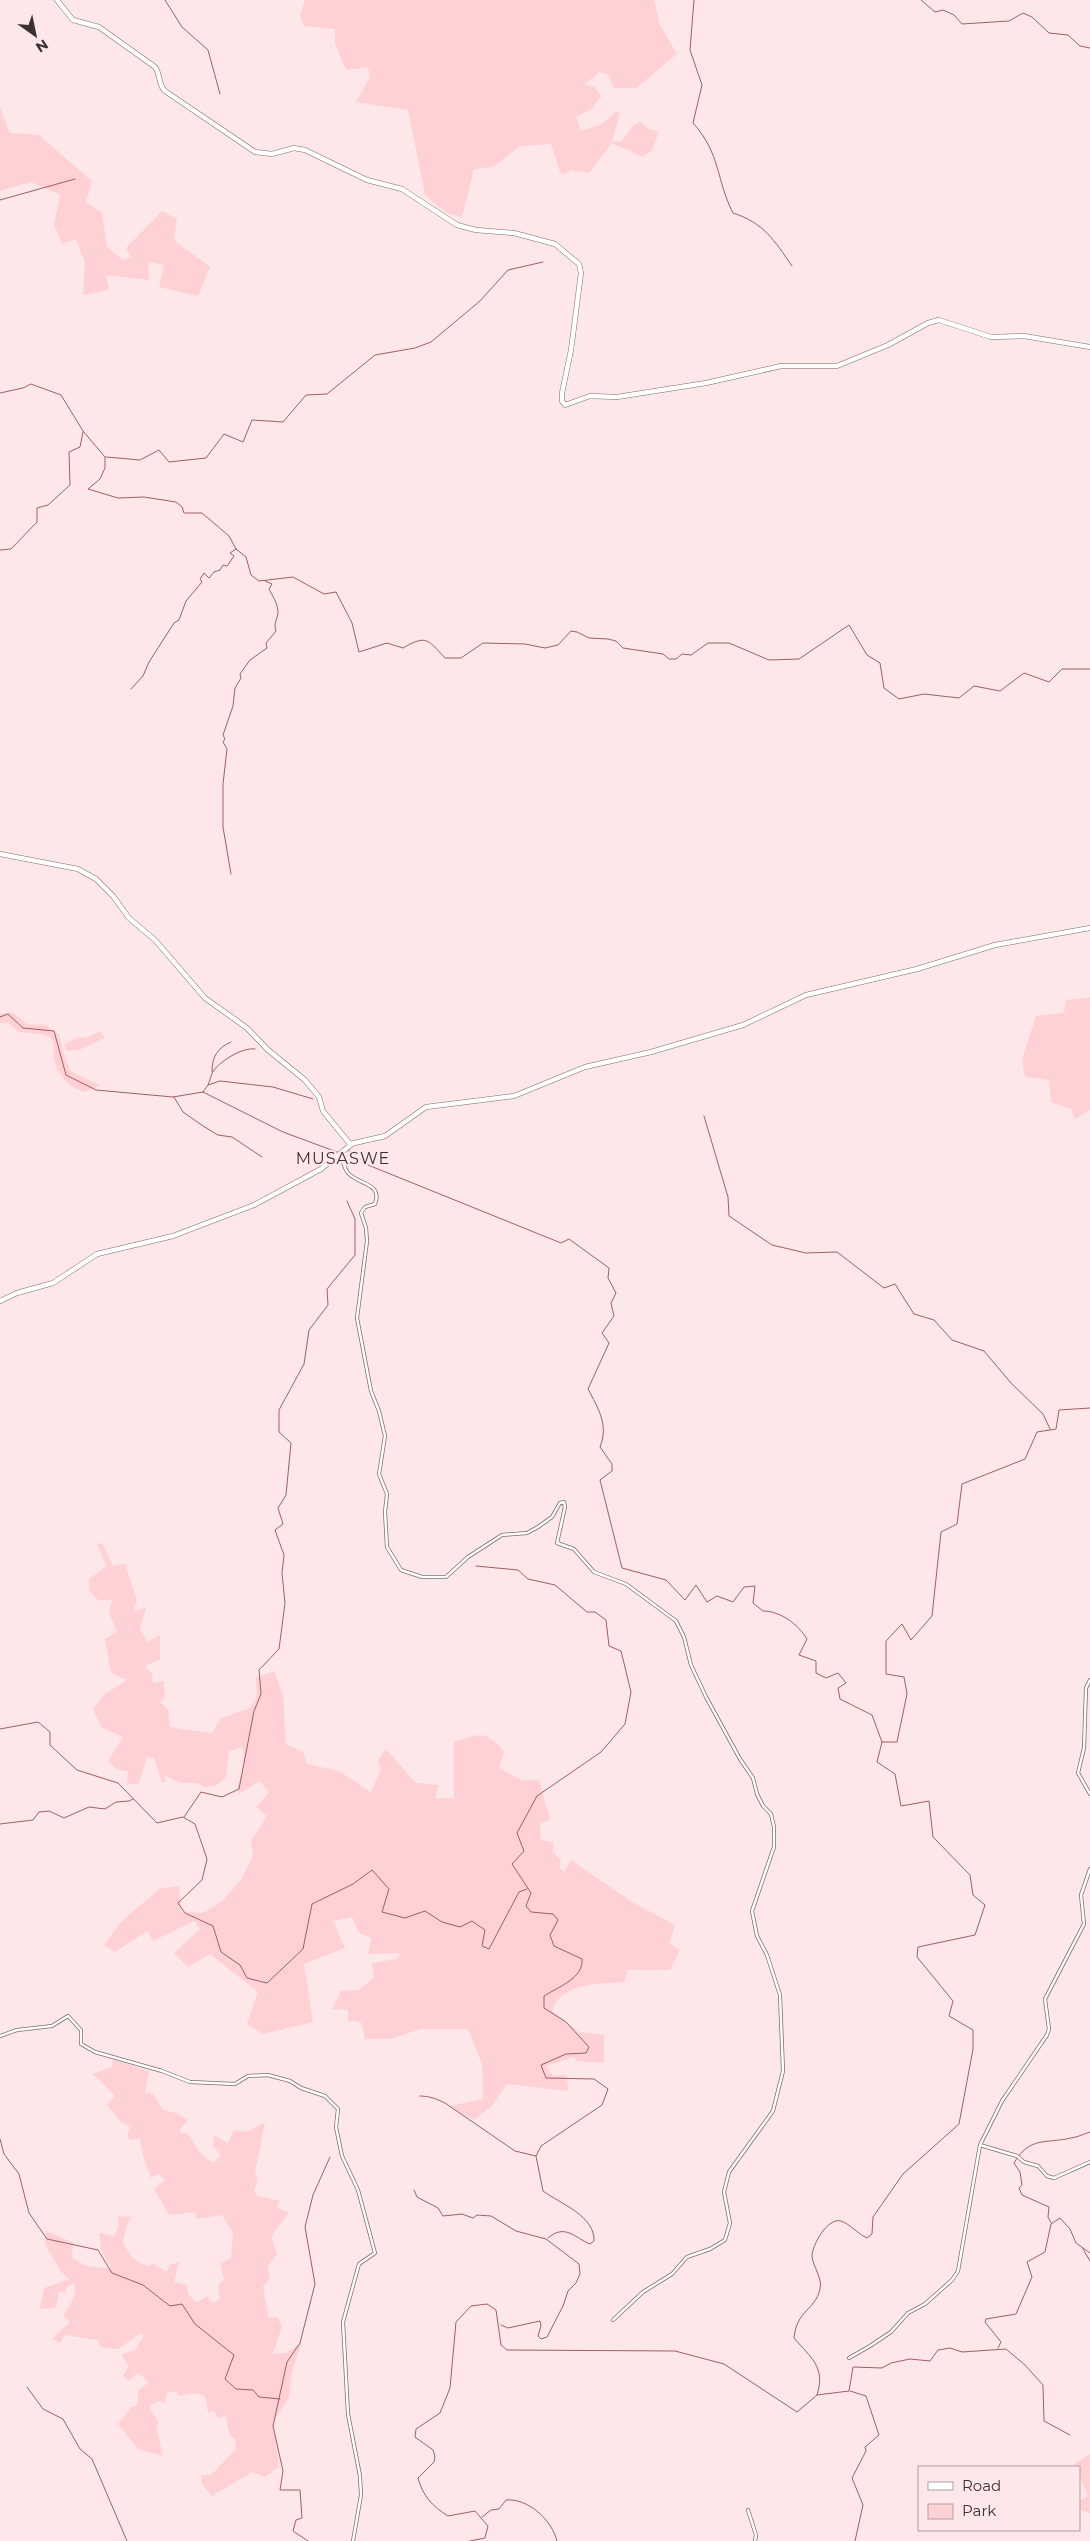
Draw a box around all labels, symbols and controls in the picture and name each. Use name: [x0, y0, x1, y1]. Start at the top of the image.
north arrow: [10, 10, 60, 60]
text: N: [32, 35, 52, 57]
district label: MUSASWE: [296, 1149, 390, 1168]
legend: [918, 2466, 1080, 2531]
text: Road: [962, 2476, 1001, 2495]
text: Park: [962, 2501, 996, 2520]

